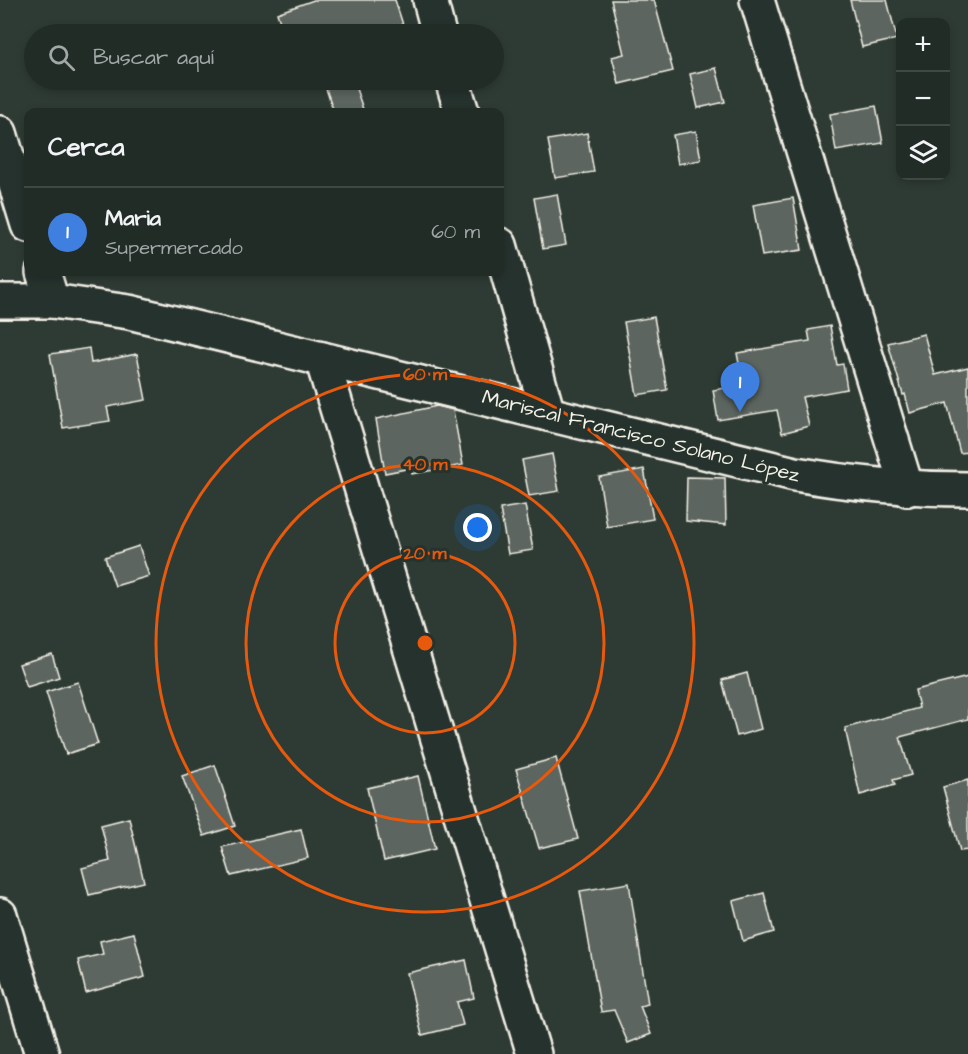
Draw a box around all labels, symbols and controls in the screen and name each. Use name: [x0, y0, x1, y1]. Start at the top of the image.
map controls: [896, 18, 950, 180]
button: +: [896, 18, 950, 72]
search box: [24, 24, 504, 90]
icon: search: [45, 41, 78, 74]
text: Buscar aquí: [93, 42, 214, 73]
button: −: [896, 72, 950, 126]
button: layers: [896, 126, 950, 180]
text: Cerca: [48, 129, 125, 165]
text: Maria: [105, 203, 161, 234]
text: 1: [66, 218, 69, 246]
text: 60 m: [431, 218, 480, 246]
text: Supermercado: [105, 234, 243, 262]
text: 60 m: [403, 362, 448, 387]
pin: 1: [720, 362, 760, 412]
street label: Mariscal Francisco Solano López: [479, 382, 804, 491]
text: 40 m: [403, 452, 448, 477]
your location: [463, 513, 492, 542]
text: 20 m: [403, 541, 447, 566]
centre of rings: [415, 633, 435, 653]

